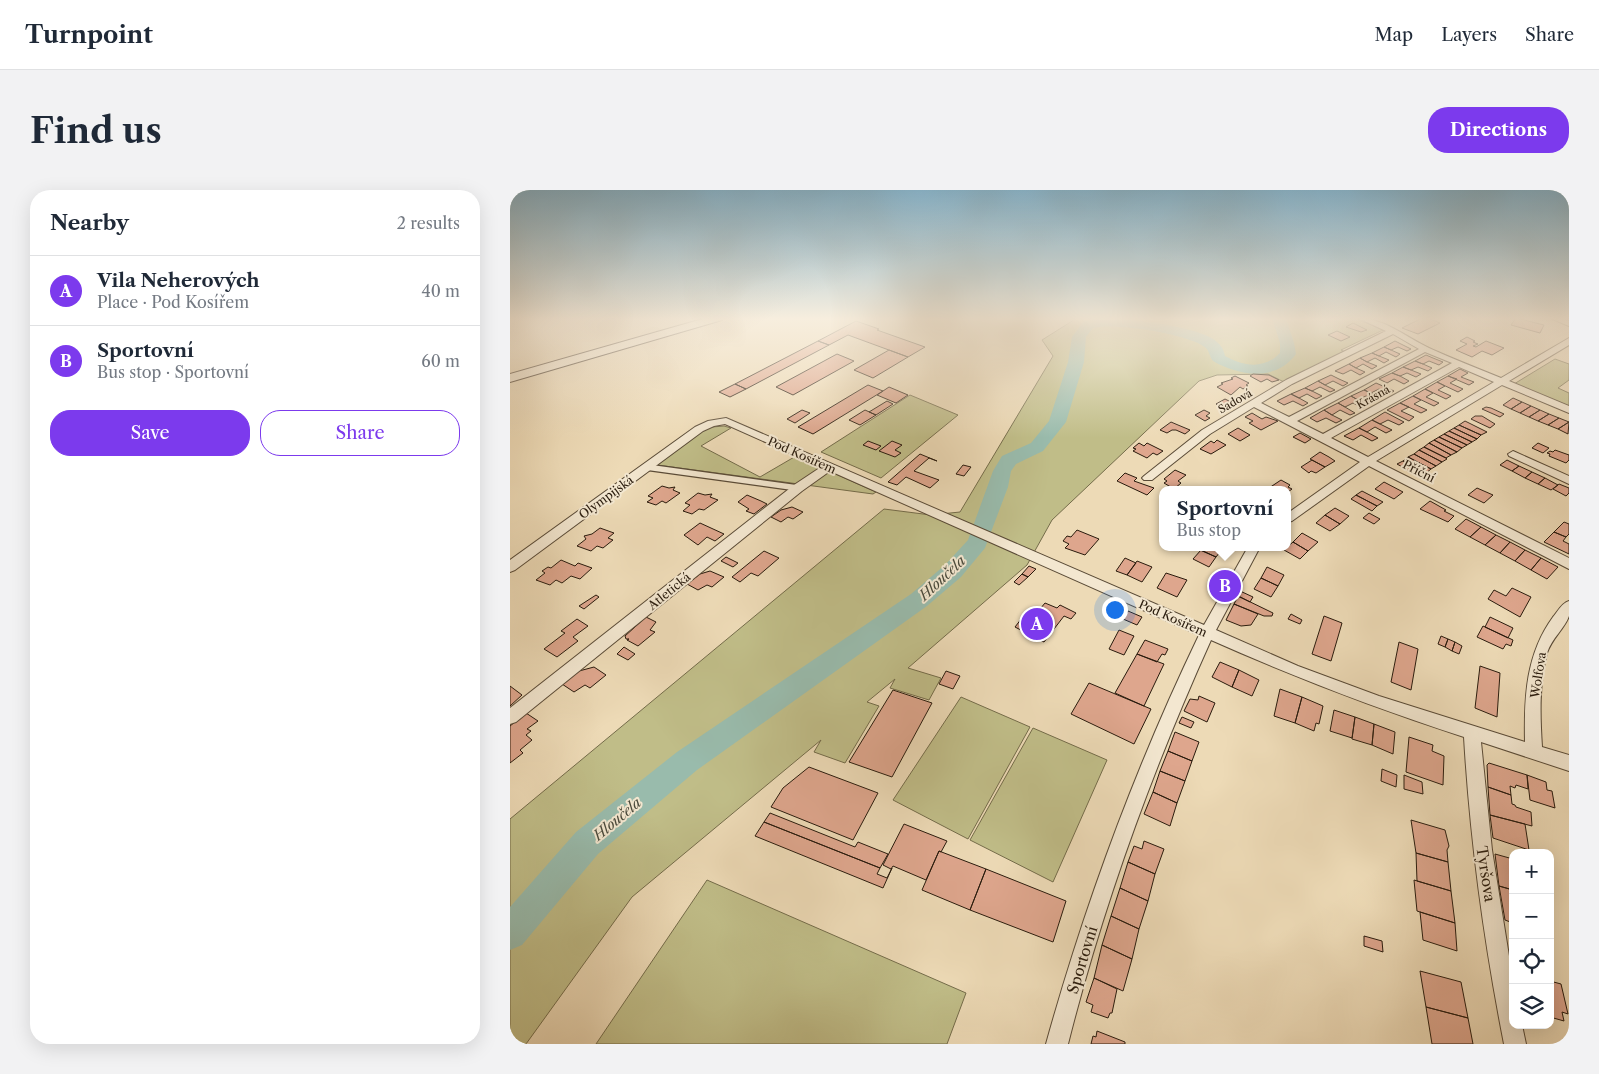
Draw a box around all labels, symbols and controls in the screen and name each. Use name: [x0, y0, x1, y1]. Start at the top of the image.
text: Turnpoint: [25, 20, 153, 49]
text: Map: [1375, 24, 1413, 46]
text: Layers: [1441, 24, 1497, 46]
text: Share: [1525, 24, 1574, 46]
button: Directions: [1428, 107, 1569, 153]
text: Find us: [30, 109, 162, 152]
text: Nearby: [50, 210, 129, 235]
text: 2 results: [397, 213, 460, 233]
text: Vila Neherových: [97, 269, 260, 292]
text: A: [60, 281, 72, 301]
text: 40 m: [421, 281, 460, 301]
text: Place · Pod Kosířem: [97, 292, 249, 312]
text: Sportovní: [97, 339, 194, 362]
text: B: [60, 351, 72, 371]
text: 60 m: [421, 351, 460, 371]
text: Bus stop · Sportovní: [97, 362, 249, 382]
street label: Krásná: [1354, 382, 1392, 412]
street label: Sadová: [1216, 386, 1255, 416]
button: Save: [50, 410, 250, 456]
button: Share: [260, 410, 460, 456]
street label: Pod Kosířem: [765, 433, 839, 477]
street label: Příční: [1400, 457, 1438, 486]
street label: Olympijská: [576, 472, 637, 522]
popup: [1159, 486, 1291, 551]
text: Sportovní: [1177, 497, 1273, 520]
text: Bus stop: [1177, 520, 1241, 540]
water label: Hloučela: [914, 551, 970, 605]
pin: B: [1209, 567, 1241, 605]
street label: Atletická: [644, 569, 694, 613]
street label: Pod Kosířem: [1136, 596, 1210, 640]
your location: [1102, 597, 1128, 623]
pin: A: [1021, 605, 1053, 643]
street label: Wolfova: [1527, 650, 1549, 700]
water label: Hloučela: [589, 793, 645, 845]
street label: Tyršova: [1472, 845, 1500, 903]
map controls: [1509, 849, 1554, 1029]
button: +: [1509, 849, 1554, 894]
button: −: [1509, 894, 1554, 939]
street label: Sportovní: [1063, 923, 1101, 996]
button: locate: [1509, 939, 1554, 984]
button: layers: [1509, 984, 1554, 1029]

